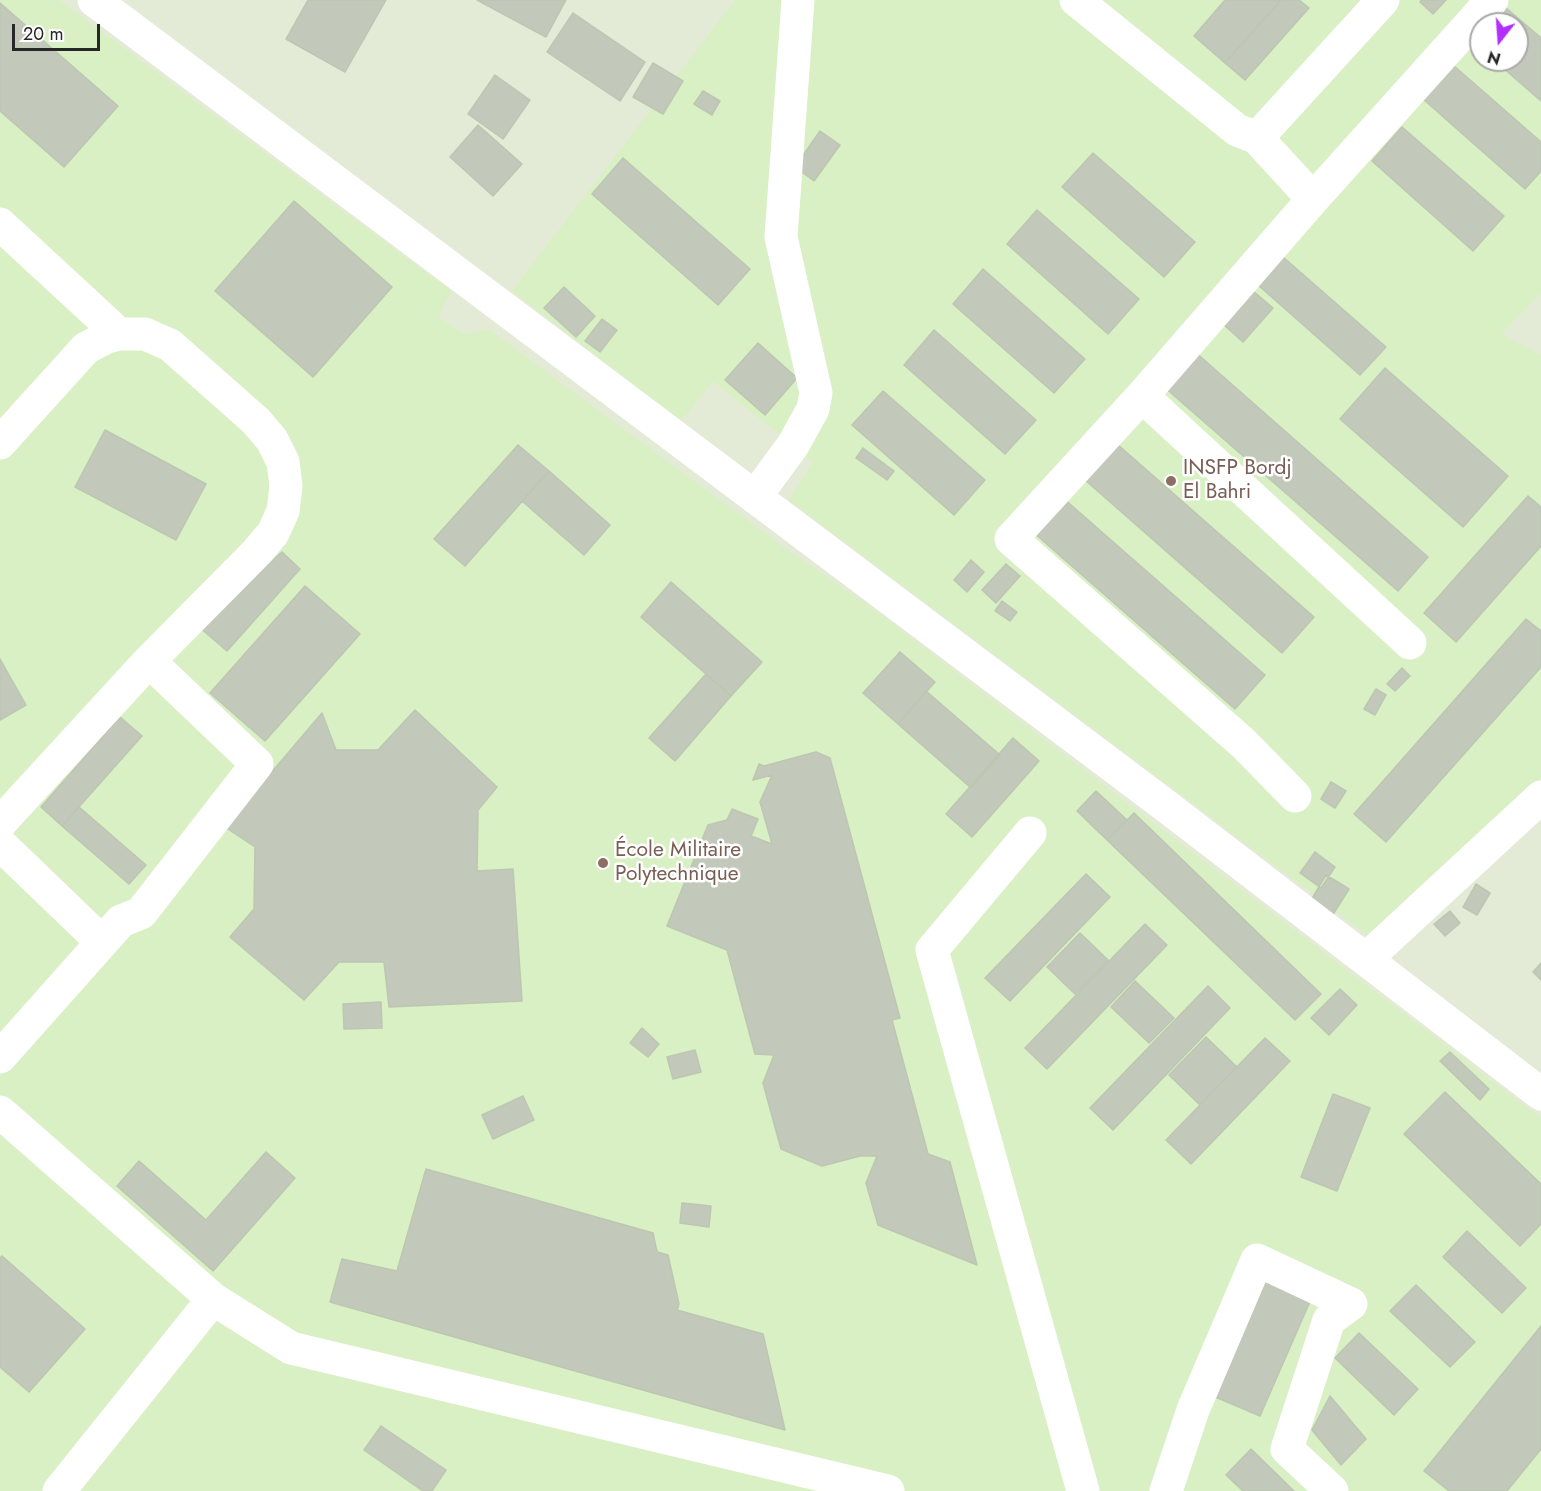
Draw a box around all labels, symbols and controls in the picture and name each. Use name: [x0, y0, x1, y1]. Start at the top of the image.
scale bar: [15, 12, 104, 50]
north arrow: [1469, 12, 1529, 72]
text: 20 m: [23, 21, 63, 47]
text: N: [1485, 45, 1504, 71]
place label: INSFP Bordj El Bahri: [1183, 456, 1292, 506]
marker: INSFP Bordj El Bahri: [1164, 474, 1178, 488]
place label: École Militaire Polytechnique: [615, 838, 741, 888]
marker: École Militaire Polytechnique: [596, 856, 610, 870]

